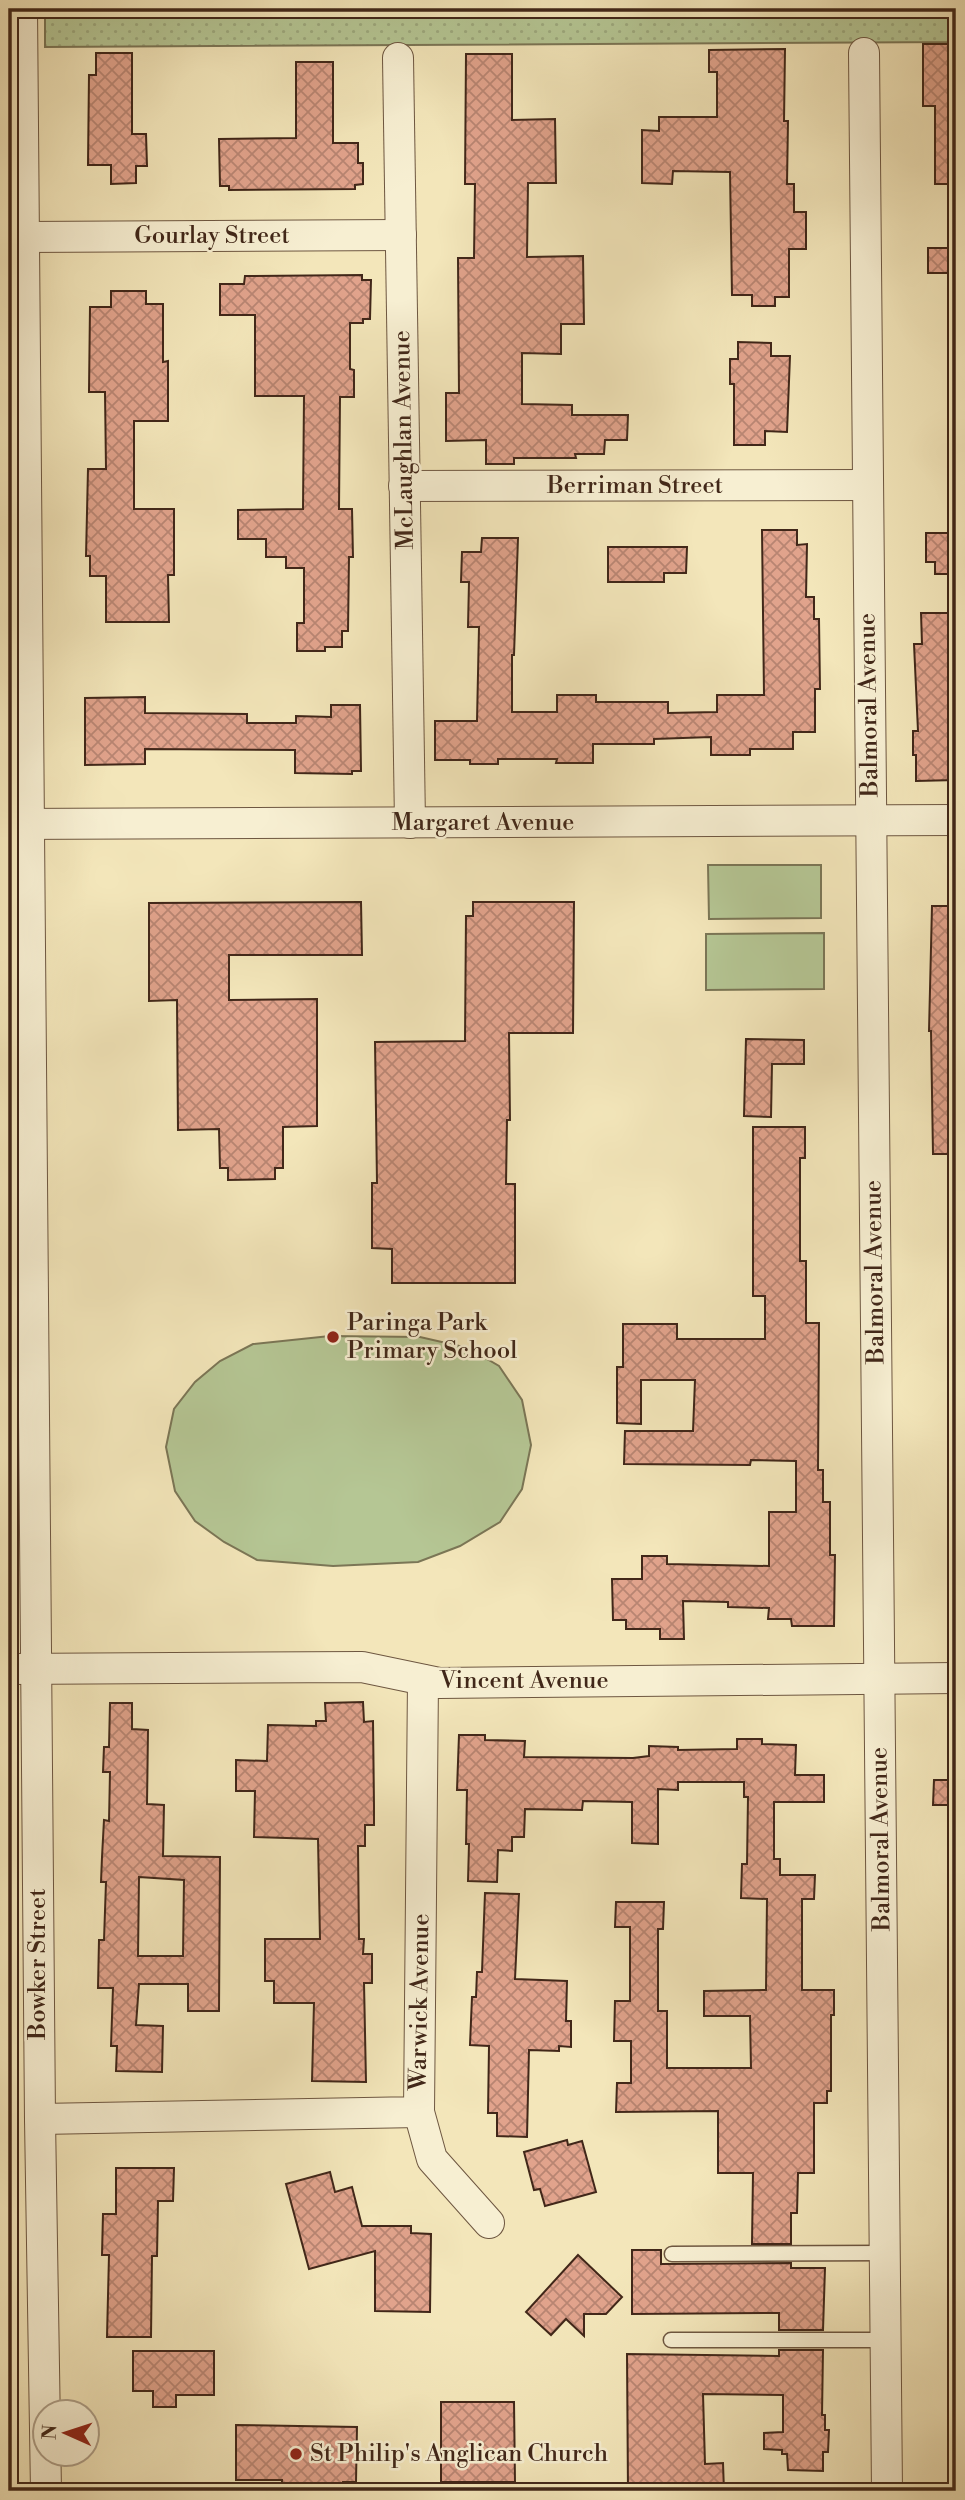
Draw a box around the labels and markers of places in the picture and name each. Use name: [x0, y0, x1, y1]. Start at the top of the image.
place label: Paringa Park Primary School: [347, 1308, 517, 1366]
marker: Paringa Park Primary School: [325, 1329, 341, 1345]
place label: St Philip's Anglican Church: [310, 2439, 608, 2469]
marker: St Philip's Anglican Church: [288, 2446, 304, 2462]

